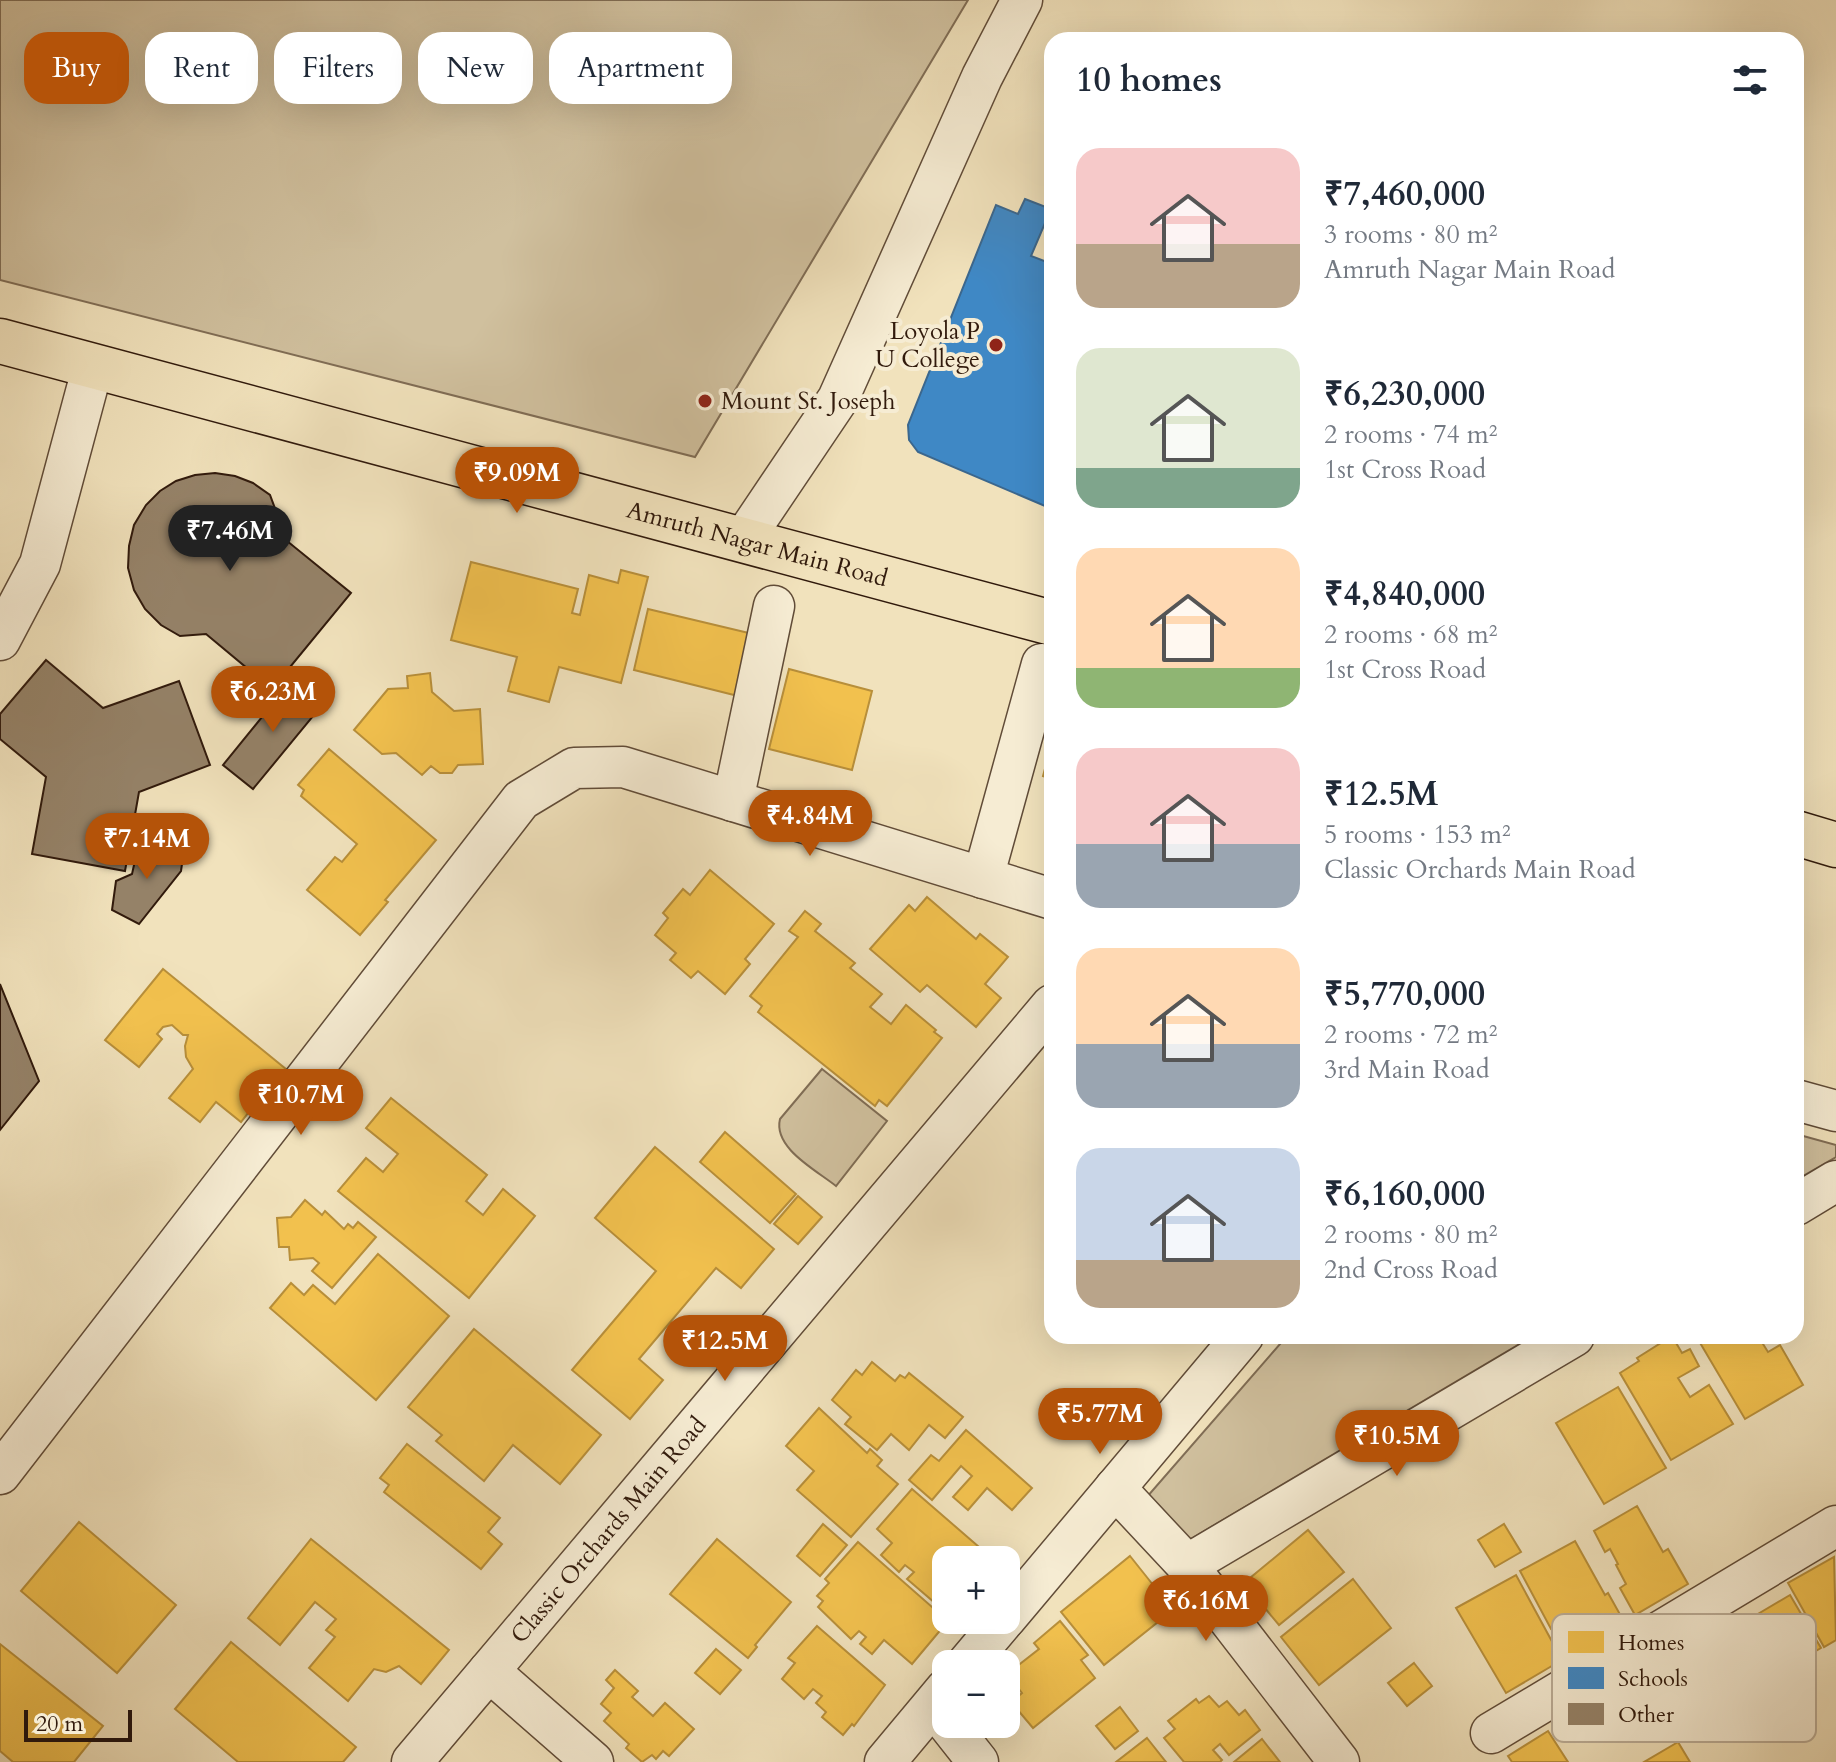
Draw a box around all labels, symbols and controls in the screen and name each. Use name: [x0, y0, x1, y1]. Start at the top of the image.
chip: Buy: [24, 32, 129, 104]
chip: Rent: [145, 32, 258, 104]
chip: Filters: [274, 32, 402, 104]
chip: New: [418, 32, 533, 104]
chip: Apartment: [549, 32, 732, 104]
text: 10 homes: [1076, 57, 1222, 103]
icon: filters: [1728, 58, 1772, 102]
text: ₹7,460,000: [1324, 171, 1485, 217]
icon: home: [1140, 180, 1236, 276]
text: 3 rooms · 80 m²: [1324, 217, 1497, 252]
text: Amruth Nagar Main Road: [1324, 252, 1615, 287]
place label: Loyola P U College: [875, 315, 980, 376]
marker: Loyola P U College: [987, 336, 1005, 354]
text: ₹6,230,000: [1324, 371, 1485, 417]
icon: home: [1140, 380, 1236, 476]
place label: Mount St. Joseph: [721, 385, 896, 418]
marker: Mount St. Joseph: [696, 392, 714, 410]
text: 2 rooms · 74 m²: [1324, 417, 1497, 452]
pin: ₹9.09M: [452, 447, 582, 515]
text: 1st Cross Road: [1324, 452, 1486, 487]
text: ₹9.09M: [473, 455, 561, 490]
street label: Amruth Nagar Main Road: [623, 494, 892, 595]
pin: ₹7.46M: [165, 505, 295, 573]
text: ₹7.46M: [186, 513, 274, 548]
text: ₹4,840,000: [1324, 571, 1485, 617]
icon: home: [1140, 580, 1236, 676]
text: 2 rooms · 68 m²: [1324, 617, 1497, 652]
text: 1st Cross Road: [1324, 652, 1486, 687]
pin: ₹6.23M: [208, 666, 338, 734]
text: ₹6.23M: [229, 674, 317, 709]
text: ₹12.5M: [1324, 771, 1439, 817]
icon: home: [1140, 780, 1236, 876]
pin: ₹4.84M: [745, 790, 875, 858]
text: ₹4.84M: [766, 798, 854, 833]
pin: ₹7.14M: [82, 813, 212, 881]
text: 5 rooms · 153 m²: [1324, 817, 1511, 852]
text: ₹7.14M: [103, 821, 191, 856]
text: Classic Orchards Main Road: [1324, 852, 1636, 887]
text: ₹5,770,000: [1324, 971, 1485, 1017]
icon: home: [1140, 980, 1236, 1076]
text: 2 rooms · 72 m²: [1324, 1017, 1497, 1052]
text: 3rd Main Road: [1324, 1052, 1490, 1087]
pin: ₹10.7M: [236, 1069, 366, 1137]
text: ₹10.7M: [257, 1077, 345, 1112]
text: ₹6,160,000: [1324, 1171, 1485, 1217]
icon: home: [1140, 1180, 1236, 1276]
text: 2 rooms · 80 m²: [1324, 1217, 1497, 1252]
text: 2nd Cross Road: [1324, 1252, 1498, 1287]
pin: ₹12.5M: [660, 1315, 790, 1383]
text: ₹12.5M: [681, 1323, 769, 1358]
pin: ₹5.77M: [1035, 1388, 1165, 1456]
text: ₹5.77M: [1056, 1396, 1144, 1431]
street label: Classic Orchards Main Road: [503, 1409, 714, 1651]
pin: ₹10.5M: [1332, 1410, 1462, 1478]
text: ₹10.5M: [1353, 1418, 1441, 1453]
map controls: [932, 1546, 1020, 1738]
button: +: [932, 1546, 1020, 1634]
pin: ₹6.16M: [1141, 1575, 1271, 1643]
text: ₹6.16M: [1162, 1583, 1250, 1618]
legend: [1552, 1614, 1816, 1742]
text: Homes: [1618, 1628, 1684, 1658]
button: −: [932, 1650, 1020, 1738]
text: Schools: [1618, 1664, 1688, 1694]
text: Other: [1618, 1700, 1675, 1730]
scale bar: [24, 1706, 132, 1742]
text: 20 m: [36, 1709, 83, 1739]

